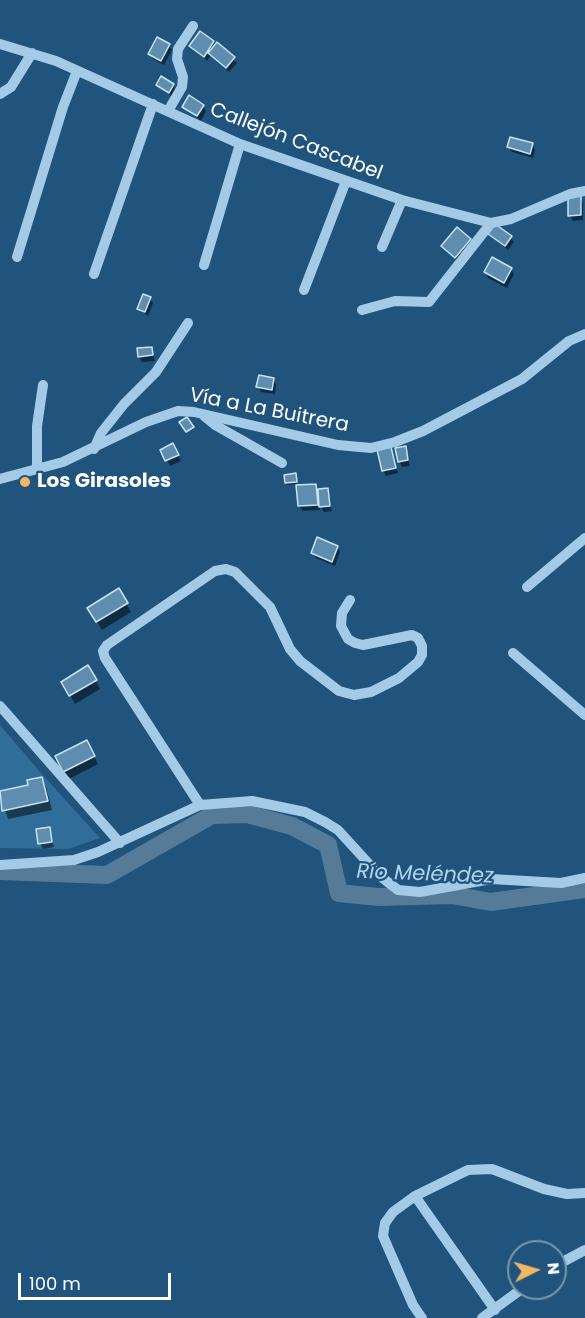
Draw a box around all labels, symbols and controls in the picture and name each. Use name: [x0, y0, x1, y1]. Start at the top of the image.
street label: Callejón Cascabel: [206, 98, 386, 186]
street label: Vía a La Buitrera: [187, 384, 351, 438]
place label: Los Girasoles: [37, 470, 171, 494]
marker: Los Girasoles: [18, 475, 32, 489]
water label: Río Meléndez: [356, 860, 494, 890]
north arrow: [507, 1240, 567, 1300]
scale bar: [21, 1261, 174, 1299]
text: N: [541, 1262, 565, 1276]
text: 100 m: [29, 1271, 81, 1296]

